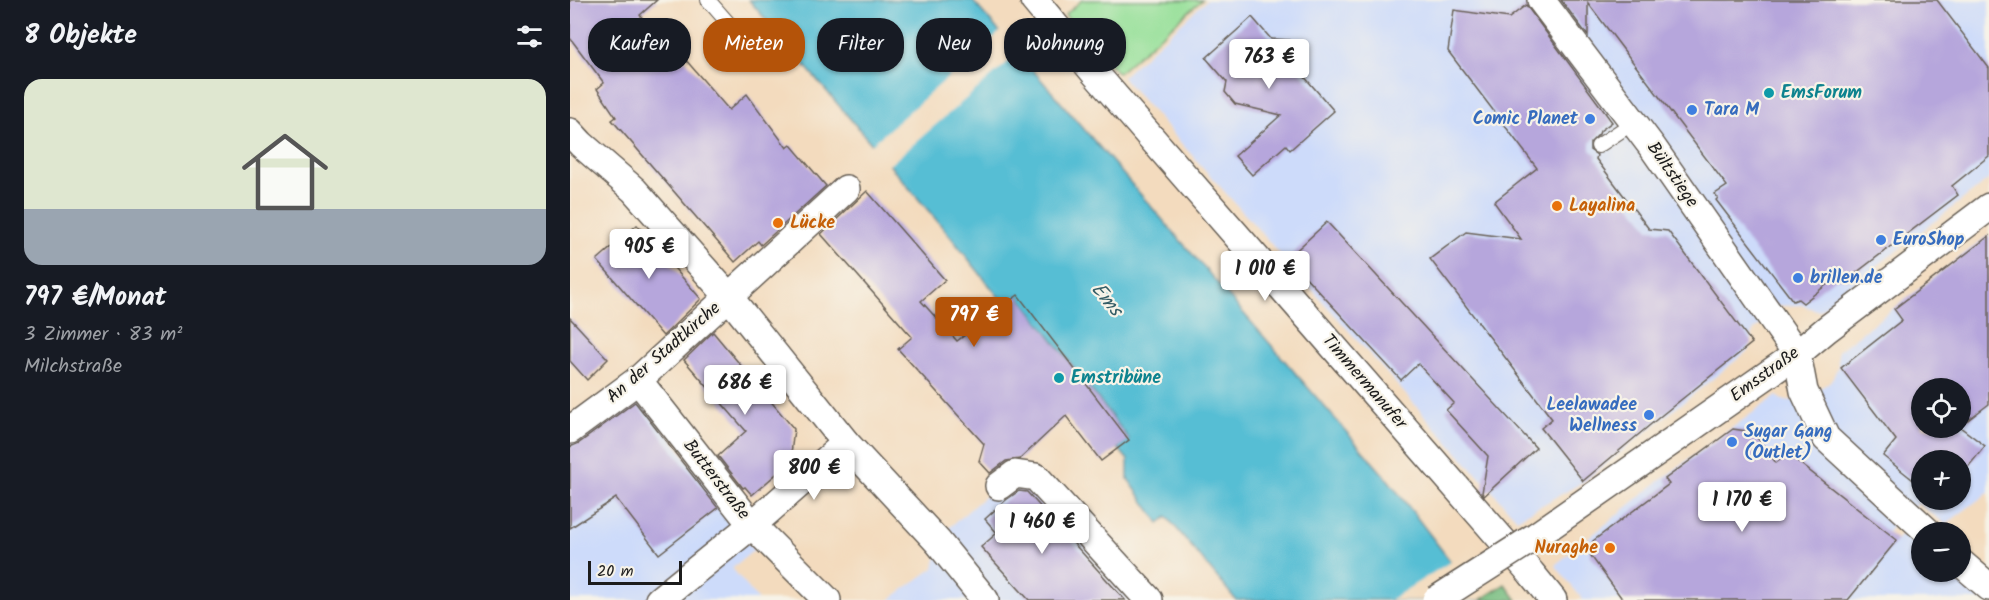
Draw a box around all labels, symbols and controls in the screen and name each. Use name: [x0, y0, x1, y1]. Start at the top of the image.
text: 8 Objekte: [24, 15, 137, 57]
chip: Kaufen: [588, 18, 691, 72]
chip: Mieten: [703, 18, 805, 72]
chip: Filter: [817, 18, 904, 72]
chip: Neu: [916, 18, 992, 72]
chip: Wohnung: [1004, 18, 1126, 72]
icon: filters: [513, 20, 546, 53]
pin: 763 €: [1227, 39, 1311, 90]
text: 763 €: [1243, 42, 1295, 74]
place label: EmsForum: [1781, 79, 1862, 108]
marker: EmsForum: [1762, 86, 1776, 100]
place label: Tara M: [1704, 96, 1760, 125]
marker: Tara M: [1685, 103, 1699, 117]
place label: Comic Planet: [1473, 105, 1579, 134]
marker: Comic Planet: [1583, 112, 1597, 126]
icon: home: [231, 118, 339, 226]
street label: Bültstiege: [1639, 136, 1705, 214]
place label: Layalina: [1569, 192, 1635, 221]
marker: Layalina: [1550, 199, 1564, 213]
place label: Lücke: [790, 209, 835, 238]
marker: Lücke: [771, 216, 785, 230]
place label: EuroShop: [1893, 226, 1965, 255]
pin: 905 €: [607, 229, 691, 280]
text: 905 €: [624, 232, 674, 264]
marker: EuroShop: [1874, 233, 1888, 247]
pin: 1 010 €: [1210, 251, 1320, 302]
text: 1 010 €: [1235, 254, 1295, 286]
place label: brillen.de: [1810, 264, 1883, 293]
marker: brillen.de: [1791, 271, 1805, 285]
water label: Ems: [1082, 276, 1131, 326]
text: 797 €/Monat: [24, 277, 166, 319]
street label: An der Stadtkirche: [600, 295, 728, 411]
pin: 797 €: [932, 297, 1016, 348]
text: 797 €: [949, 300, 999, 332]
text: 3 Zimmer · 83 m²: [24, 319, 182, 351]
street label: Timmermanufer: [1314, 328, 1414, 437]
street label: Emsstraße: [1724, 340, 1806, 410]
text: Milchstraße: [24, 351, 122, 383]
place label: Emstribüne: [1071, 364, 1161, 393]
pin: 686 €: [703, 365, 787, 416]
text: 686 €: [718, 368, 772, 400]
marker: Emstribüne: [1052, 371, 1066, 385]
map controls: [1911, 378, 1971, 582]
button: locate: [1911, 378, 1971, 438]
place label: Leelawadee Wellness: [1546, 391, 1638, 441]
marker: Leelawadee Wellness: [1642, 408, 1656, 422]
place label: Sugar Gang (Outlet): [1744, 418, 1833, 468]
street label: Butterstraße: [675, 433, 757, 527]
marker: Sugar Gang (Outlet): [1725, 435, 1739, 449]
pin: 800 €: [772, 450, 856, 501]
button: +: [1911, 450, 1971, 510]
text: 800 €: [788, 453, 840, 485]
pin: 1 170 €: [1687, 482, 1797, 533]
text: 1 170 €: [1712, 485, 1772, 517]
pin: 1 460 €: [987, 504, 1097, 555]
text: 1 460 €: [1009, 507, 1075, 539]
button: −: [1911, 522, 1971, 582]
place label: Nuraghe: [1535, 534, 1598, 563]
marker: Nuraghe: [1603, 541, 1617, 555]
scale bar: [588, 558, 682, 586]
text: 20 m: [597, 559, 633, 584]

